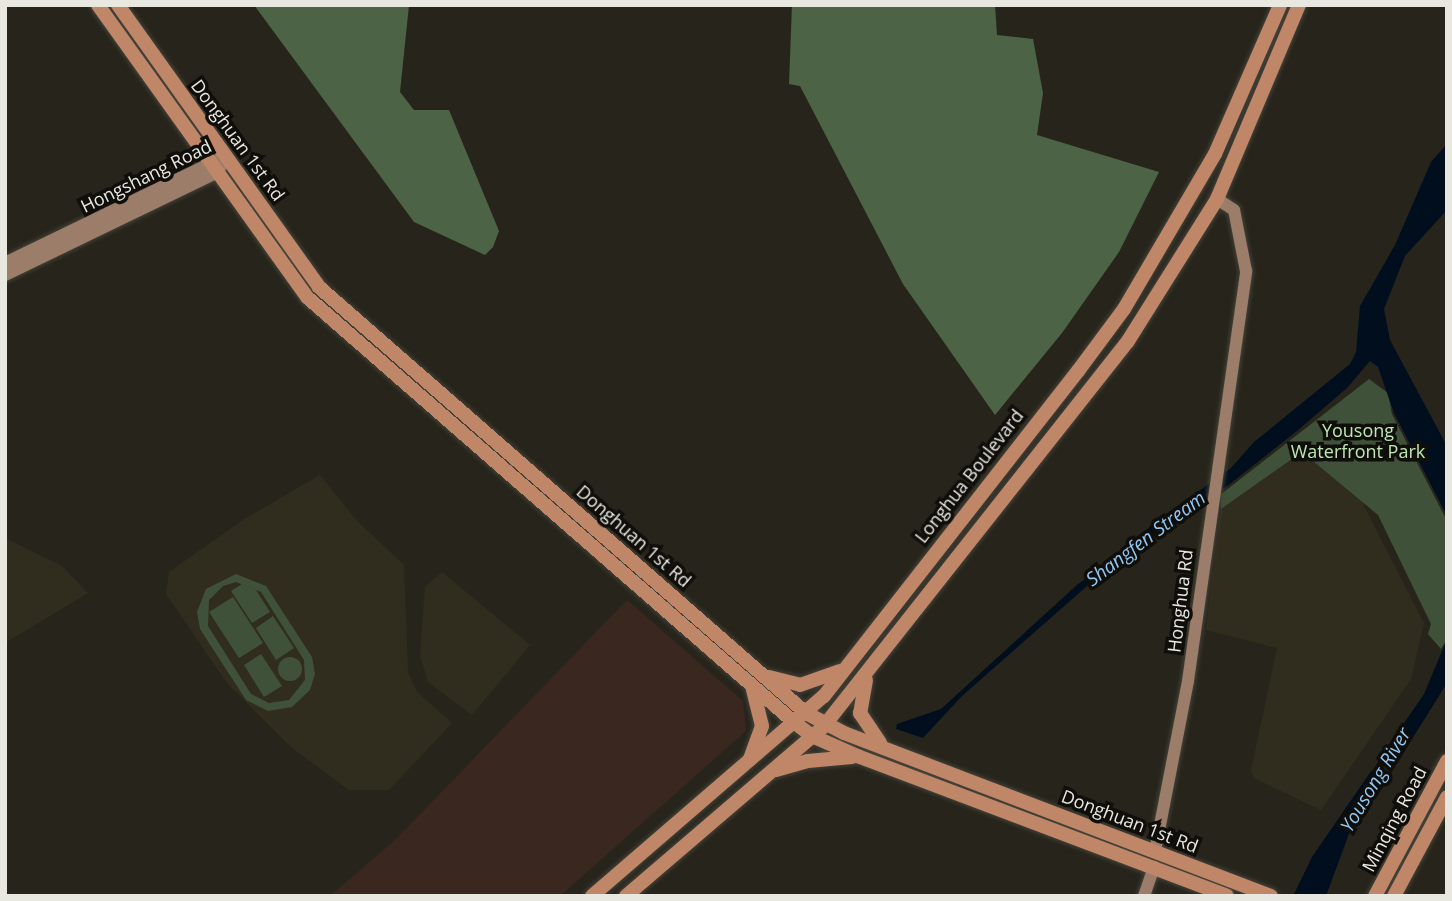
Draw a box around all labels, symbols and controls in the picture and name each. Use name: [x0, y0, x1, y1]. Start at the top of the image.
street label: Donghuan 1st Rd: [187, 75, 289, 205]
street label: Hongshang Road: [77, 135, 215, 217]
street label: Longhua Boulevard: [910, 405, 1028, 547]
park label: Yousong Waterfront Park: [1291, 420, 1425, 462]
street label: Donghuan 1st Rd: [572, 480, 696, 592]
water label: Shangfen Stream: [1082, 487, 1210, 591]
street label: Honghua Rd: [1163, 548, 1197, 654]
water label: Yousong River: [1336, 724, 1416, 836]
street label: Minqing Road: [1357, 763, 1431, 875]
street label: Donghuan 1st Rd: [1059, 785, 1201, 857]

